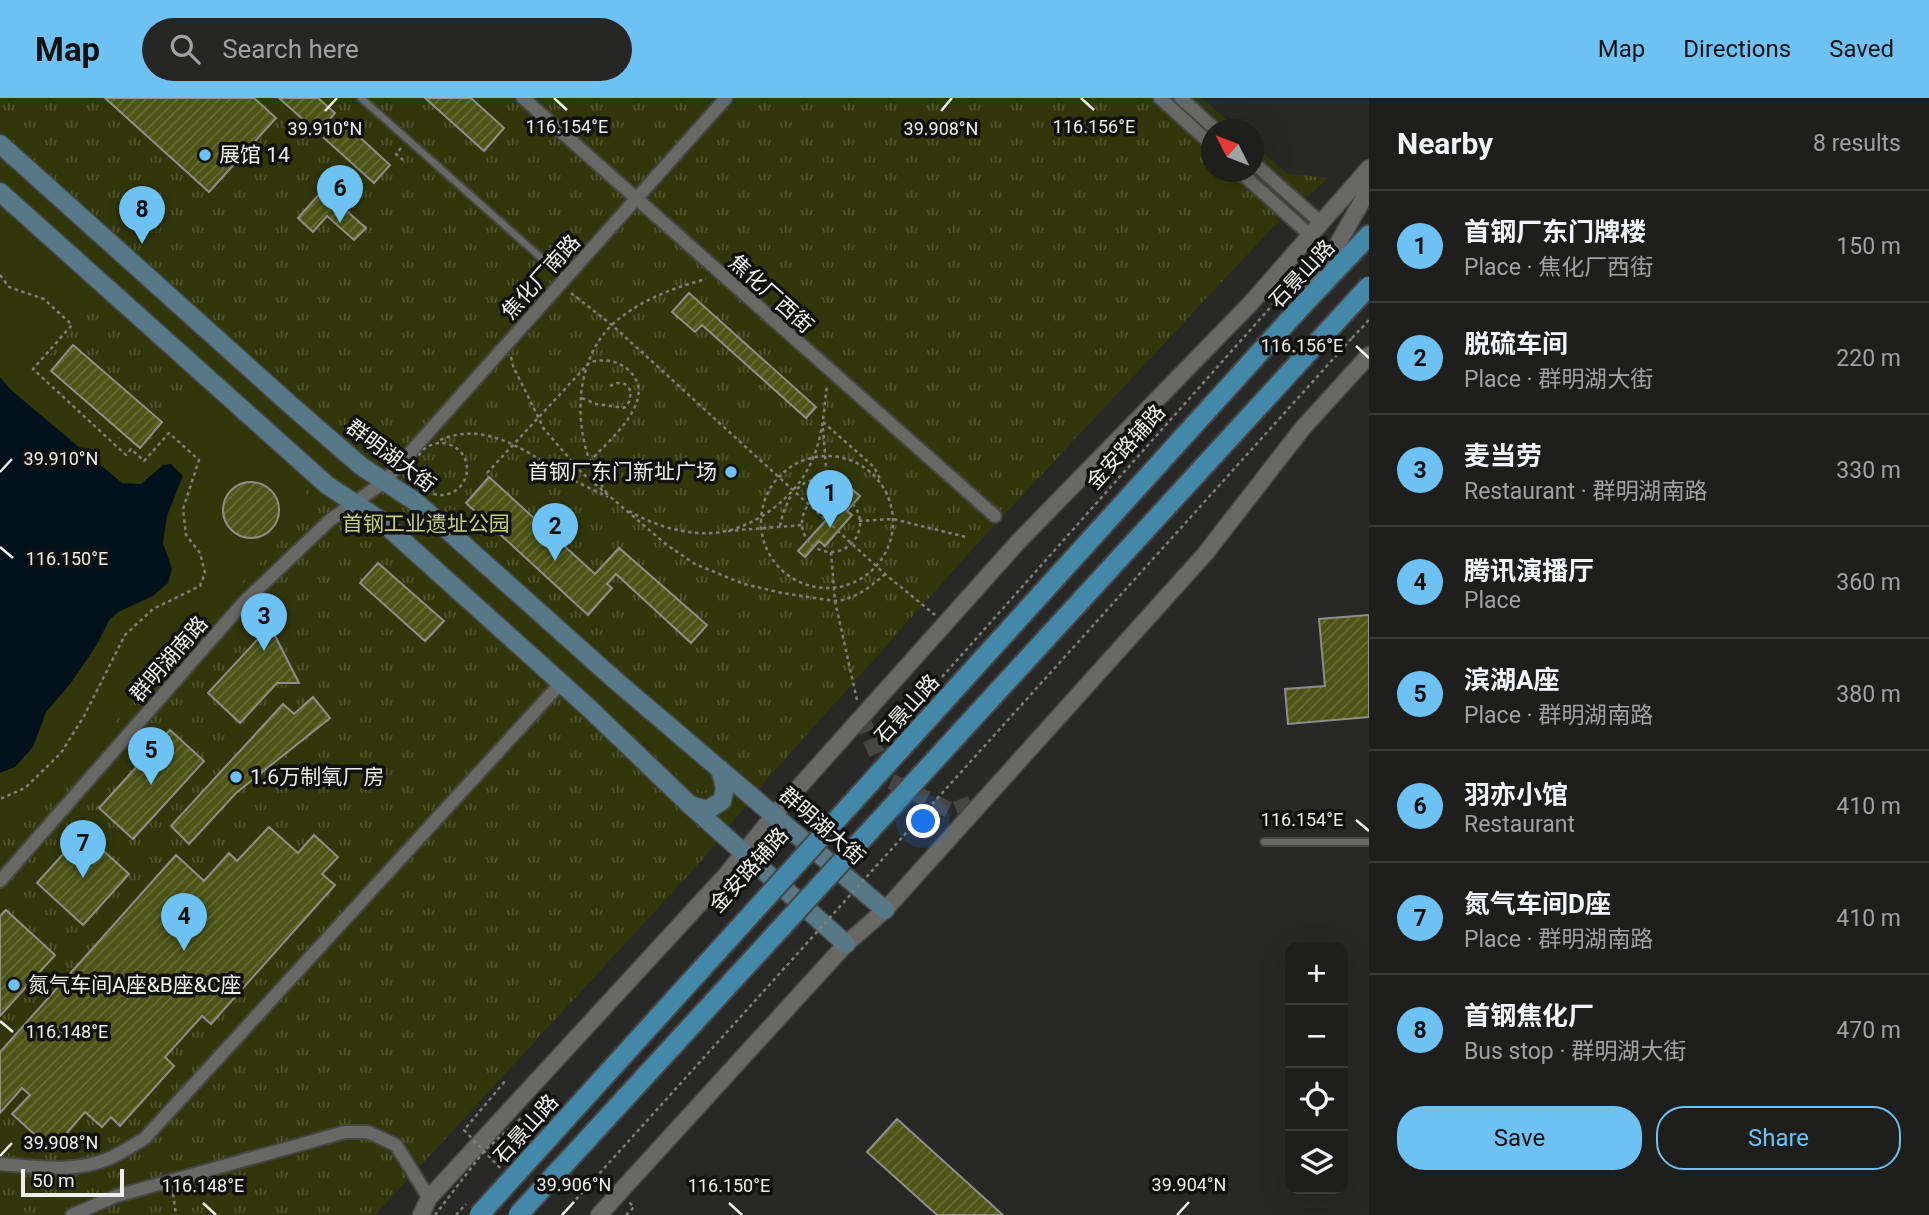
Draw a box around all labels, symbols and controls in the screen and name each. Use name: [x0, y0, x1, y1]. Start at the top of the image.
search box: [142, 18, 632, 81]
text: Map: [35, 30, 100, 69]
icon: search: [166, 30, 204, 68]
text: Search here: [222, 34, 359, 64]
text: Map: [1598, 35, 1645, 63]
text: Directions: [1683, 35, 1791, 63]
text: Saved: [1829, 35, 1894, 63]
text: 116.154°E: [526, 116, 608, 137]
text: 116.156°E: [1053, 116, 1135, 137]
text: 39.910°N: [288, 118, 362, 139]
text: 39.908°N: [904, 118, 978, 139]
north arrow: [1201, 119, 1264, 182]
text: Nearby: [1397, 126, 1493, 161]
text: 8 results: [1813, 130, 1901, 157]
place label: 展馆 14: [219, 143, 290, 167]
marker: 展馆 14: [197, 147, 213, 163]
pin: 6: [317, 165, 363, 223]
pin: 8: [119, 186, 165, 244]
text: 首钢厂东门牌楼: [1464, 217, 1646, 247]
street label: 焦化厂南路: [497, 230, 585, 324]
text: 1: [1413, 233, 1427, 260]
text: 150 m: [1836, 233, 1901, 260]
street label: 石景山路: [1265, 235, 1339, 313]
street label: 焦化厂西街: [724, 250, 818, 338]
text: Place · 焦化厂西街: [1464, 254, 1653, 281]
text: 脱硫车间: [1464, 329, 1568, 359]
text: 116.156°E: [1261, 335, 1343, 356]
text: 2: [1413, 345, 1427, 372]
text: 220 m: [1836, 345, 1901, 372]
text: Place · 群明湖大街: [1464, 366, 1653, 393]
street label: 金安路辅路: [1082, 400, 1170, 494]
street label: 群明湖大街: [342, 415, 440, 497]
text: 麦当劳: [1464, 441, 1542, 471]
text: 39.910°N: [24, 448, 98, 469]
text: 3: [1413, 457, 1427, 484]
text: 330 m: [1836, 457, 1901, 484]
place label: 首钢厂东门新址广场: [528, 460, 717, 484]
marker: 首钢厂东门新址广场: [723, 464, 739, 480]
pin: 1: [807, 470, 853, 528]
text: Restaurant · 群明湖南路: [1464, 478, 1707, 505]
pin: 2: [532, 503, 578, 561]
park label: 首钢工业遗址公园: [342, 512, 510, 536]
text: 116.150°E: [26, 548, 108, 569]
text: 腾讯演播厅: [1464, 556, 1594, 586]
text: 4: [1413, 569, 1427, 596]
text: 360 m: [1836, 569, 1901, 596]
text: Place: [1464, 587, 1521, 614]
pin: 3: [241, 593, 287, 651]
street label: 群明湖南路: [126, 612, 212, 706]
text: 滨湖A座: [1464, 665, 1559, 695]
street label: 石景山路: [870, 670, 944, 748]
text: 5: [1413, 681, 1427, 708]
text: 380 m: [1836, 681, 1901, 708]
text: Place · 群明湖南路: [1464, 702, 1653, 729]
pin: 5: [128, 727, 174, 785]
place label: 1.6万制氧厂房: [250, 765, 384, 789]
marker: 1.6万制氧厂房: [228, 769, 244, 785]
text: 羽亦小馆: [1464, 780, 1568, 810]
street label: 群明湖大街: [775, 783, 869, 869]
text: 6: [1413, 793, 1427, 820]
text: 410 m: [1836, 793, 1901, 820]
your location: [906, 804, 940, 838]
text: 116.154°E: [1261, 809, 1343, 830]
text: Restaurant: [1464, 811, 1575, 838]
pin: 7: [60, 820, 106, 878]
street label: 金安路辅路: [705, 823, 793, 917]
text: 氮气车间D座: [1464, 889, 1611, 919]
pin: 4: [161, 893, 207, 951]
text: 7: [1413, 905, 1427, 932]
text: 410 m: [1836, 905, 1901, 932]
text: Place · 群明湖南路: [1464, 926, 1653, 953]
map controls: [1285, 942, 1348, 1194]
button: +: [1285, 942, 1348, 1005]
place label: 氮气车间A座&B座&C座: [28, 973, 242, 997]
marker: 氮气车间A座&B座&C座: [6, 977, 22, 993]
text: 首钢焦化厂: [1464, 1001, 1594, 1031]
button: −: [1285, 1005, 1348, 1068]
text: 8: [1413, 1017, 1427, 1044]
text: 470 m: [1836, 1017, 1901, 1044]
text: 116.148°E: [26, 1021, 108, 1042]
text: Bus stop · 群明湖大街: [1464, 1038, 1686, 1065]
button: locate: [1285, 1068, 1348, 1131]
street label: 石景山路: [489, 1090, 563, 1168]
button: Save: [1397, 1106, 1642, 1170]
button: Share: [1656, 1106, 1901, 1170]
button: layers: [1285, 1131, 1348, 1194]
text: 39.908°N: [24, 1132, 98, 1153]
scale bar: [21, 1166, 124, 1198]
text: 50 m: [32, 1169, 75, 1192]
text: 39.906°N: [537, 1174, 611, 1195]
text: 39.904°N: [1152, 1174, 1226, 1195]
text: 116.148°E: [162, 1175, 244, 1196]
text: 116.150°E: [688, 1175, 770, 1196]

